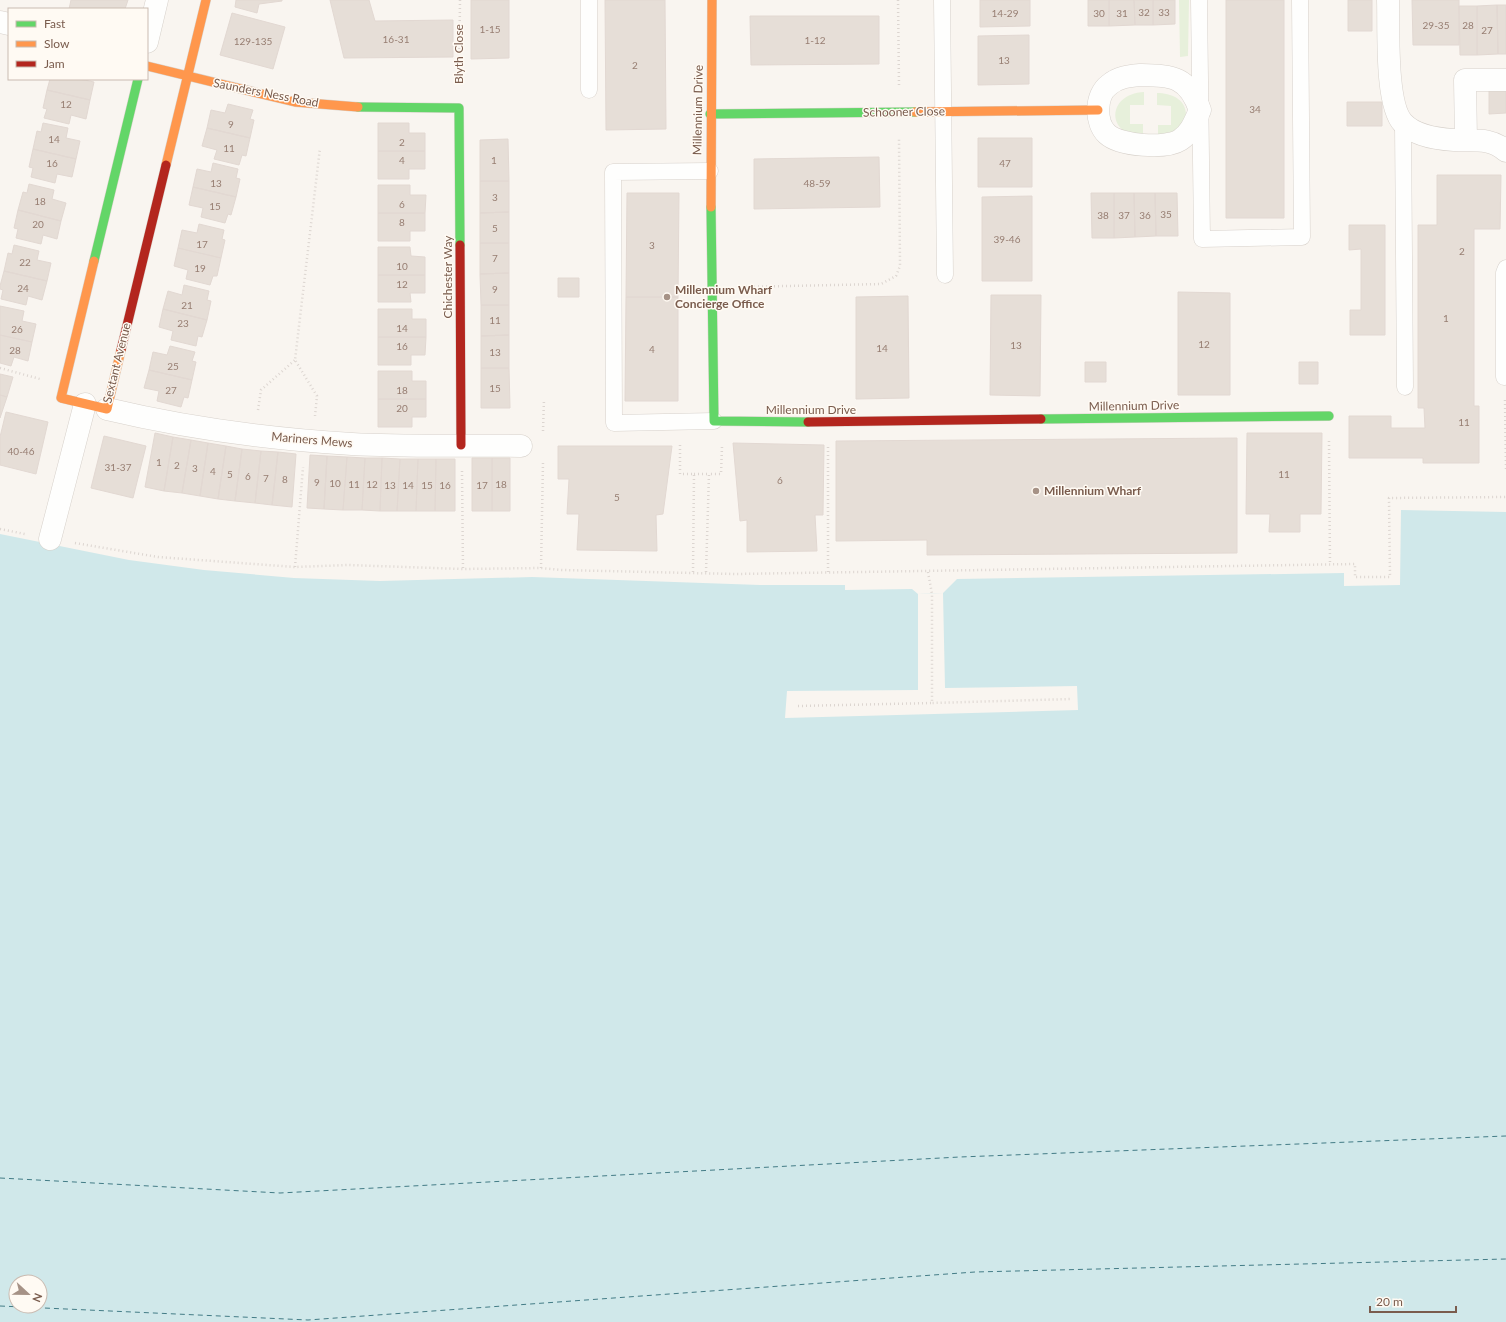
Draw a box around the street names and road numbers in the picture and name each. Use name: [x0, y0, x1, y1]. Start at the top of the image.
street label: Blyth Close: [451, 24, 466, 84]
street label: Millennium Drive: [689, 65, 706, 155]
street label: Saunders Ness Road: [212, 75, 320, 110]
street label: Schooner Close: [863, 103, 945, 120]
street label: Chichester Way: [440, 235, 455, 318]
street label: Sextant Avenue: [99, 321, 134, 405]
street label: Millennium Drive: [1089, 397, 1179, 414]
street label: Millennium Drive: [766, 402, 856, 417]
street label: Mariners Mews: [271, 428, 353, 451]

